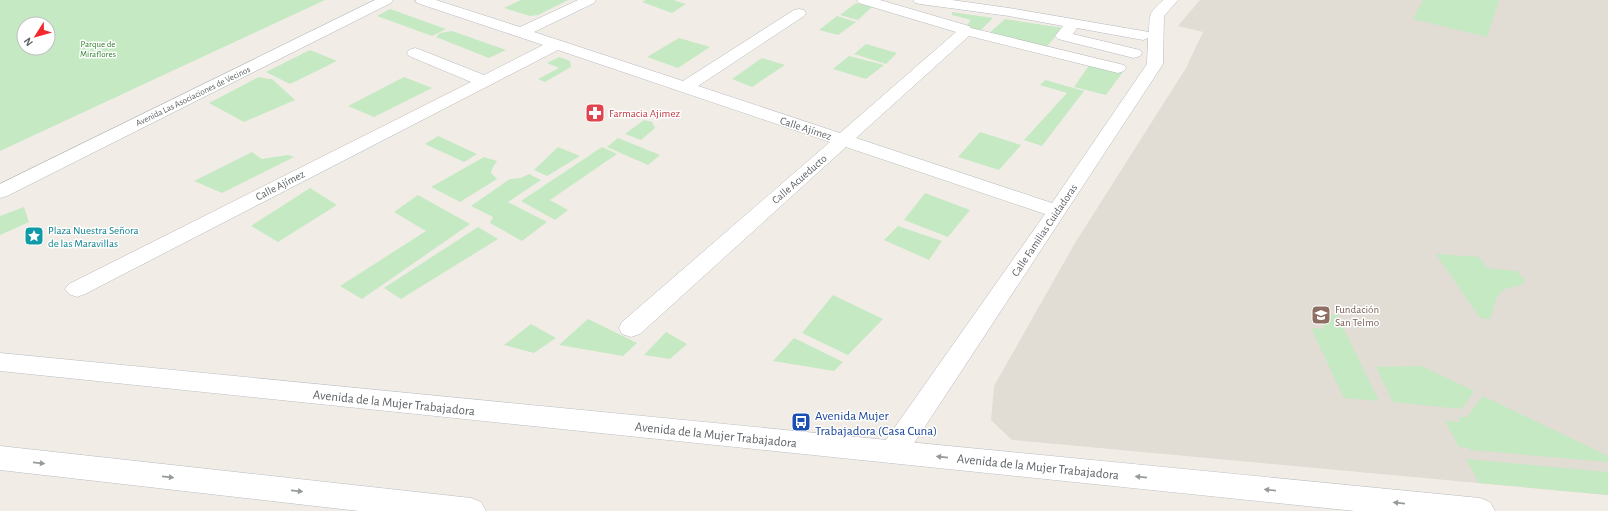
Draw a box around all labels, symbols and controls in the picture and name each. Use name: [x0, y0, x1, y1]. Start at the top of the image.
north arrow: [16, 16, 56, 56]
text: N: [22, 35, 35, 48]
park label: Parque de Miraflores: [80, 40, 116, 59]
street label: Avenida Las Asociaciones de Vecinos: [135, 65, 252, 128]
pharmacy icon: Farmacia Ajimez: [584, 102, 606, 124]
place label: Farmacia Ajimez: [609, 108, 680, 119]
street label: Calle Ajímez: [779, 115, 833, 142]
street label: Calle Acueducto: [770, 153, 829, 206]
street label: Calle Ajímez: [254, 168, 307, 202]
street label: Calle Familias Cuidadoras: [1010, 182, 1079, 278]
place icon: Plaza Nuestra Señora de las Maravillas: [23, 225, 45, 247]
place label: Plaza Nuestra Señora de las Maravillas: [48, 225, 138, 249]
school or university icon: Fundación San Telmo: [1310, 304, 1332, 326]
place label: Fundación San Telmo: [1335, 304, 1379, 328]
street label: Avenida de la Mujer Trabajadora: [312, 389, 475, 418]
place label: Avenida Mujer Trabajadora (Casa Cuna): [815, 410, 937, 438]
bus stop icon: Avenida Mujer Trabajadora (Casa Cuna): [790, 411, 812, 433]
street label: Avenida de la Mujer Trabajadora: [634, 421, 797, 450]
one-way arrow: [936, 453, 948, 460]
street label: Avenida de la Mujer Trabajadora: [956, 453, 1119, 482]
one-way arrow: [33, 459, 45, 466]
one-way arrow: [1135, 473, 1147, 480]
one-way arrow: [162, 474, 174, 480]
one-way arrow: [1264, 487, 1276, 493]
one-way arrow: [291, 488, 303, 495]
one-way arrow: [1393, 500, 1405, 506]

